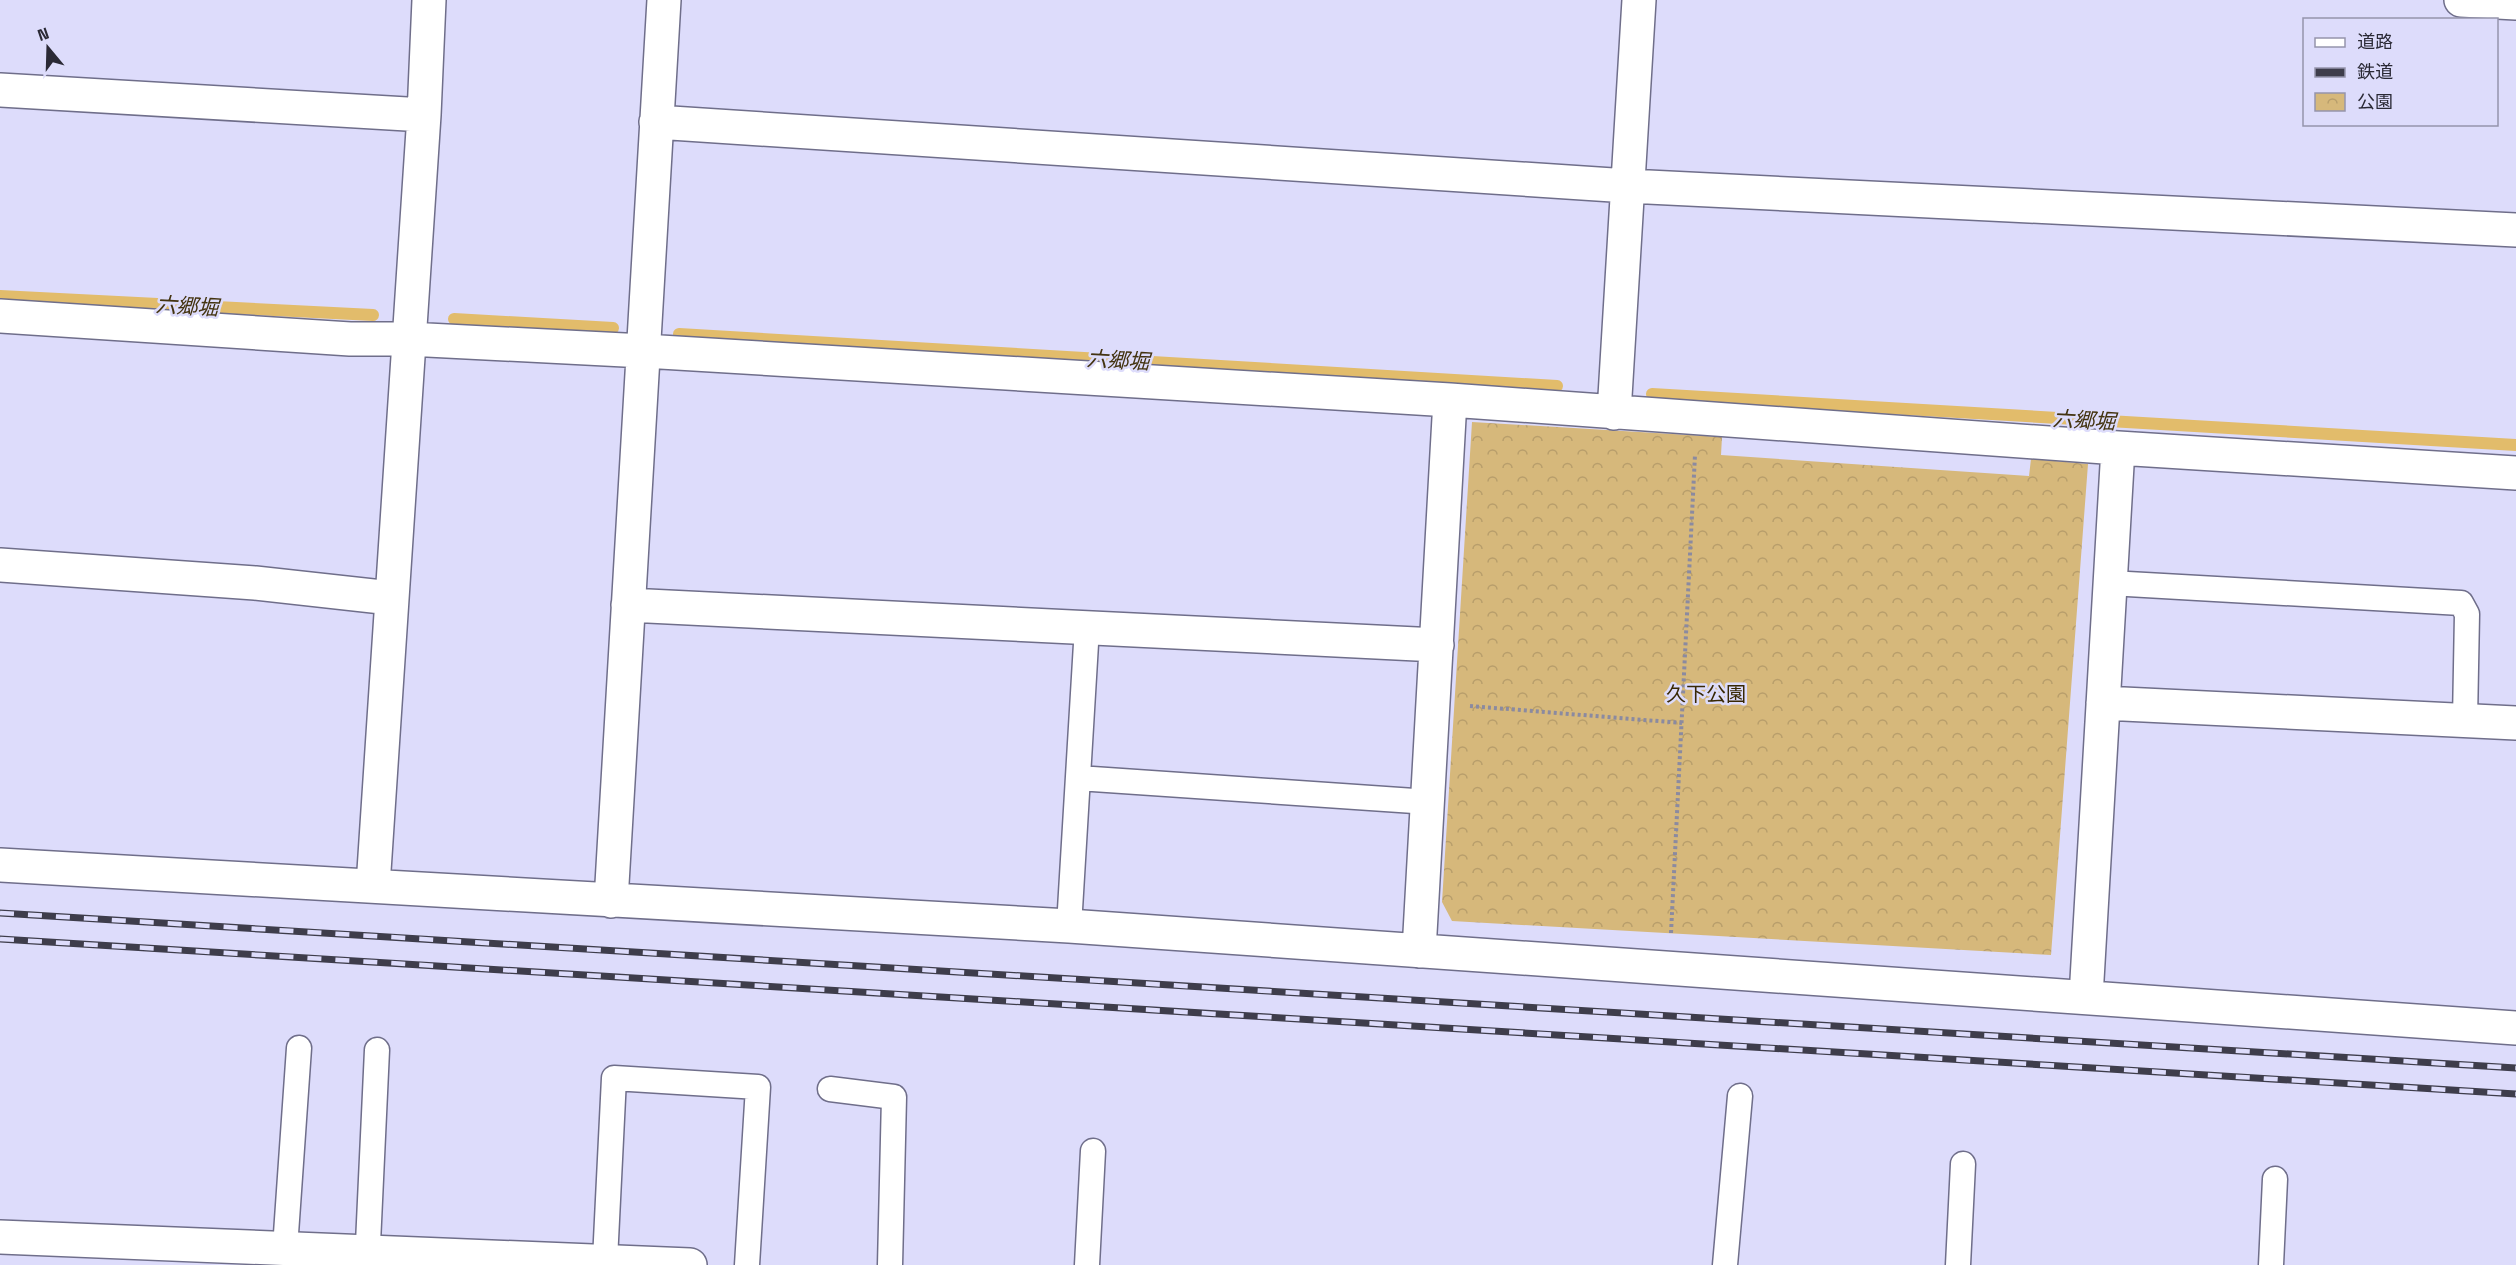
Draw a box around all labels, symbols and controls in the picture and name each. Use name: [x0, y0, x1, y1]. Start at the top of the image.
north arrow: [18, 18, 78, 78]
legend: [2303, 18, 2498, 126]
text: N: [35, 23, 52, 46]
text: 道路: [2357, 30, 2393, 53]
text: 鉄道: [2357, 60, 2393, 83]
text: 公園: [2357, 90, 2393, 113]
water label: 六郷堀: [155, 291, 222, 321]
water label: 六郷堀: [1086, 345, 1153, 375]
water label: 六郷堀: [2052, 405, 2119, 435]
park label: 久下公園: [1666, 681, 1746, 707]

